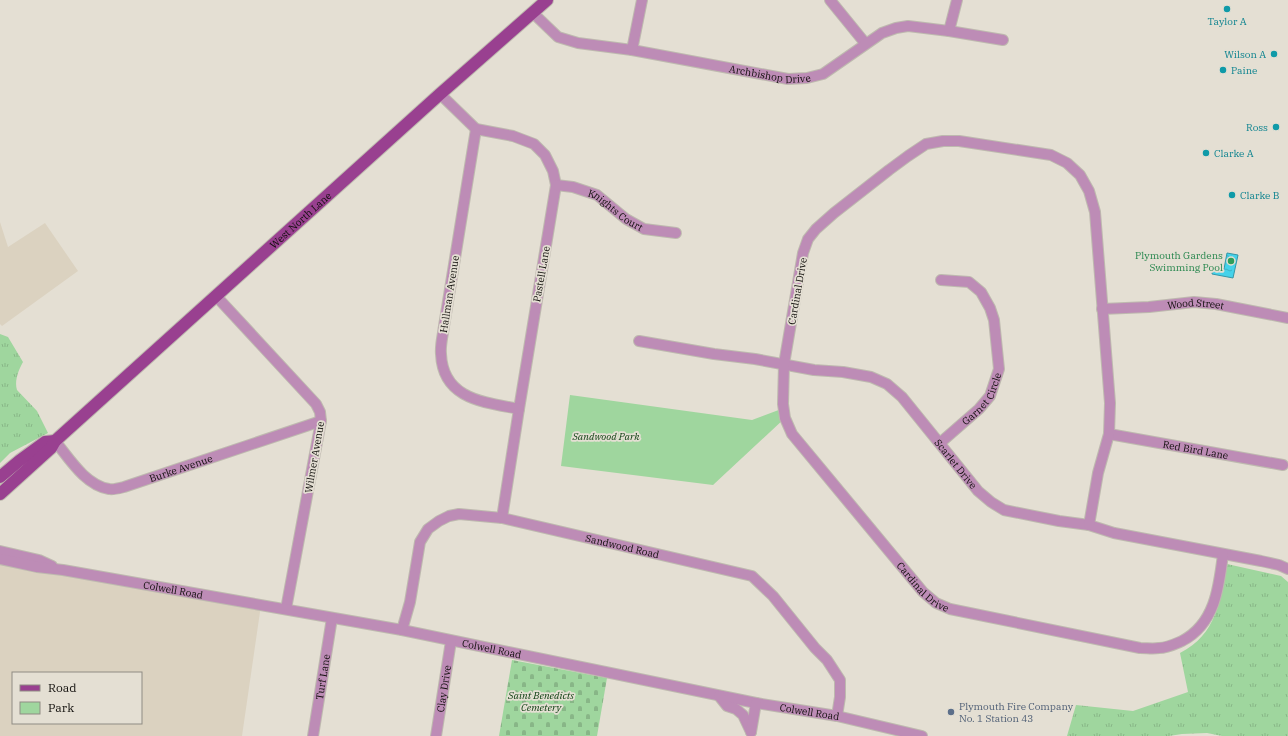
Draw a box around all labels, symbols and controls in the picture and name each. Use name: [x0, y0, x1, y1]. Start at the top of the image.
marker: Taylor A: [1222, 4, 1232, 14]
place label: Taylor A: [1207, 15, 1247, 28]
place label: Wilson A: [1224, 48, 1266, 61]
marker: Wilson A: [1269, 49, 1279, 59]
street label: Archbishop Drive: [728, 62, 812, 86]
place label: Paine: [1231, 64, 1257, 77]
marker: Paine: [1218, 65, 1228, 75]
place label: Ross: [1246, 121, 1268, 134]
marker: Ross: [1271, 122, 1281, 132]
place label: Clarke A: [1214, 147, 1254, 160]
marker: Clarke A: [1201, 148, 1211, 158]
street label: Knights Court: [586, 186, 646, 234]
street label: West North Lane: [267, 189, 334, 251]
place label: Clarke B: [1240, 189, 1280, 202]
marker: Clarke B: [1227, 190, 1237, 200]
street label: Pastell Lane: [530, 245, 553, 303]
place label: Plymouth Gardens Swimming Pool: [1135, 249, 1223, 274]
street label: Hallman Avenue: [437, 254, 462, 334]
marker: Plymouth Gardens Swimming Pool: [1226, 256, 1236, 266]
street label: Cardinal Drive: [785, 257, 810, 326]
street label: Wood Street: [1167, 296, 1226, 313]
street label: Garnet Circle: [959, 371, 1004, 428]
street label: Wilmer Avenue: [302, 420, 327, 494]
park label: Sandwood Park: [571, 430, 640, 443]
street label: Scarlet Drive: [931, 436, 980, 492]
street label: Red Bird Lane: [1162, 438, 1229, 462]
street label: Burke Avenue: [148, 452, 214, 485]
street label: Sandwood Road: [584, 532, 660, 561]
street label: Cardinal Drive: [894, 559, 951, 615]
street label: Colwell Road: [142, 578, 204, 602]
street label: Colwell Road: [461, 637, 523, 661]
street label: Turf Lane: [313, 653, 333, 701]
street label: Clay Drive: [434, 664, 454, 713]
legend: [12, 672, 142, 724]
text: Road: [48, 680, 77, 695]
park label: Saint Benedicts Cemetery: [507, 689, 574, 714]
text: Park: [48, 700, 74, 715]
place label: Plymouth Fire Company No. 1 Station 43: [959, 700, 1074, 725]
street label: Colwell Road: [779, 701, 840, 723]
marker: Plymouth Fire Company No. 1 Station 43: [946, 707, 956, 717]

